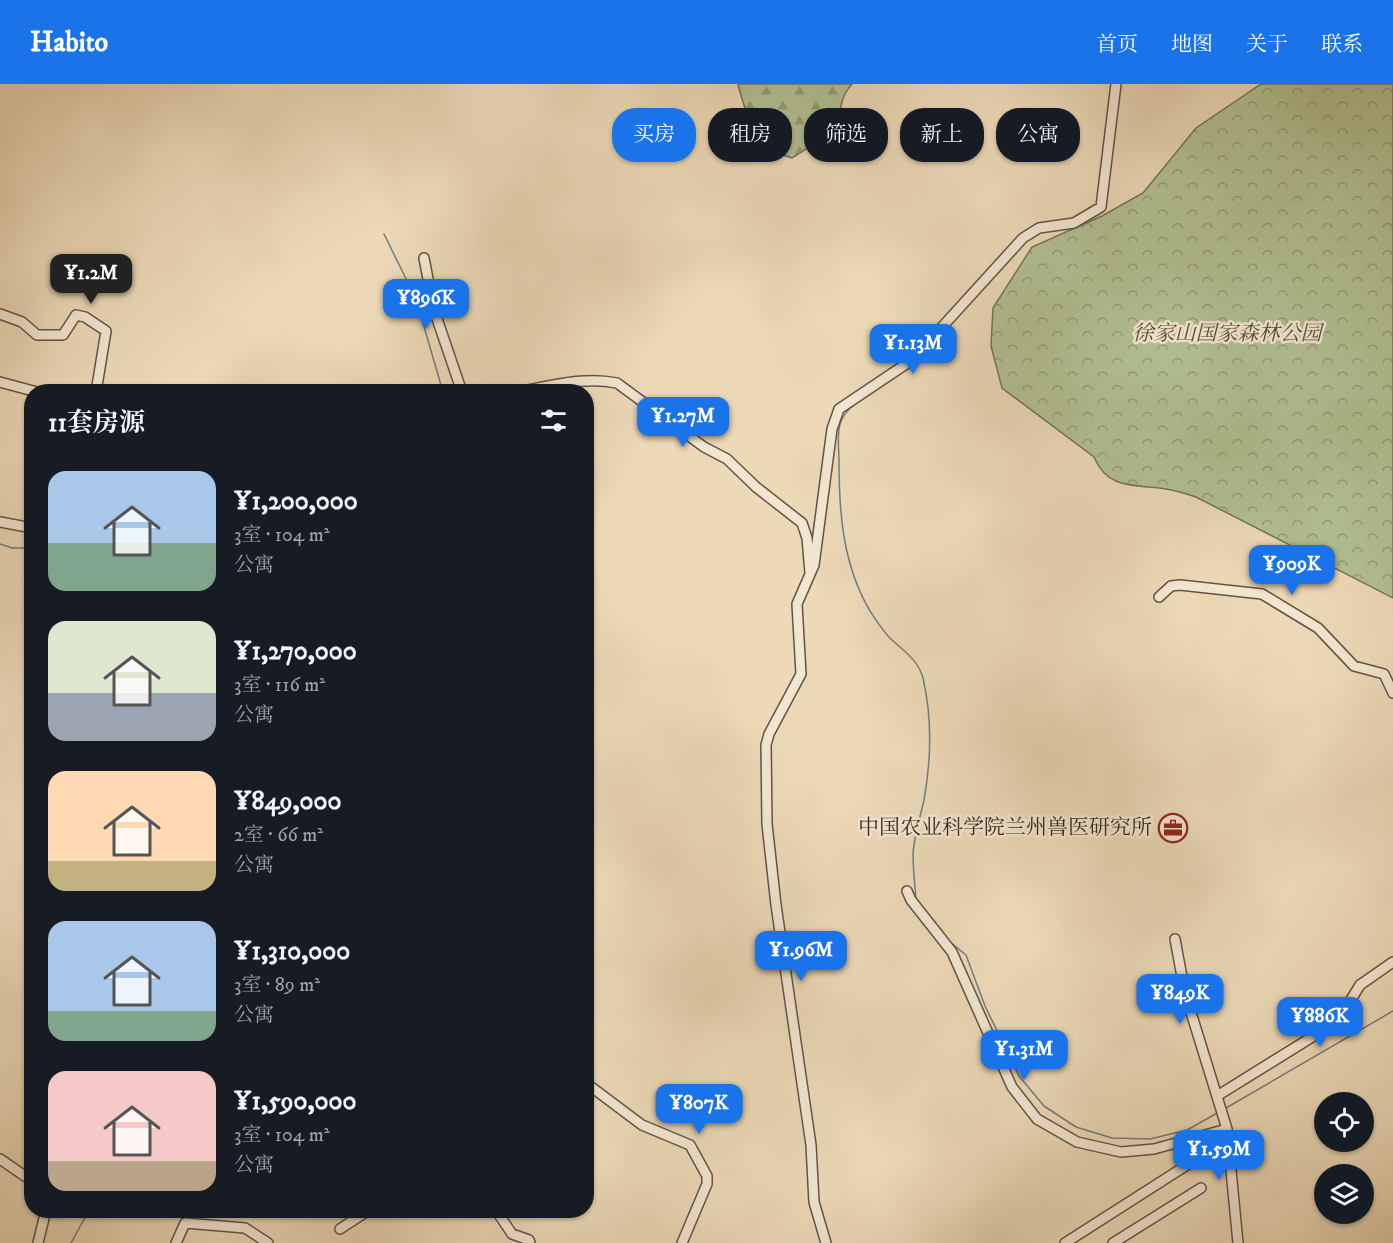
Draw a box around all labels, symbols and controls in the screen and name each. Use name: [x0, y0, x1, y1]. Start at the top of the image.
text: Habito: [30, 25, 108, 60]
text: 首页: [1096, 32, 1138, 58]
text: 地图: [1171, 32, 1213, 58]
text: 关于: [1246, 32, 1288, 58]
text: 联系: [1321, 32, 1363, 58]
chip: 买房: [612, 108, 696, 162]
chip: 租房: [708, 108, 792, 162]
chip: 筛选: [804, 108, 888, 162]
chip: 新上: [900, 108, 984, 162]
chip: 公寓: [996, 108, 1080, 162]
pin: ¥1.2M: [49, 254, 133, 305]
text: ¥1.2M: [64, 261, 118, 286]
pin: ¥896K: [384, 279, 468, 330]
text: ¥896K: [397, 286, 455, 311]
park label: 徐家山国家森林公园: [1133, 321, 1324, 347]
pin: ¥1.13M: [864, 324, 962, 375]
text: ¥1.13M: [884, 331, 942, 356]
pin: ¥1.27M: [634, 397, 732, 448]
icon: filters: [537, 404, 570, 437]
text: ¥1.27M: [651, 404, 715, 429]
text: 11套房源: [48, 407, 145, 440]
text: ¥1,200,000: [234, 485, 358, 518]
icon: home: [96, 495, 168, 567]
text: 3室 · 104 m²: [234, 523, 330, 548]
pin: ¥909K: [1250, 545, 1334, 596]
text: ¥909K: [1263, 552, 1321, 577]
text: 公寓: [234, 553, 274, 578]
text: ¥1,270,000: [234, 635, 357, 668]
icon: home: [96, 645, 168, 717]
text: 3室 · 116 m²: [234, 673, 325, 698]
text: 公寓: [234, 703, 274, 728]
text: ¥849,000: [234, 785, 341, 818]
icon: home: [96, 795, 168, 867]
office icon: 中国农业科学院兰州兽医研究所: [1157, 812, 1189, 844]
place label: 中国农业科学院兰州兽医研究所: [858, 815, 1152, 841]
text: 2室 · 66 m²: [234, 823, 323, 848]
text: 公寓: [234, 853, 274, 878]
pin: ¥1.96M: [752, 931, 850, 982]
text: ¥1,310,000: [234, 935, 350, 968]
text: ¥1.96M: [769, 938, 833, 963]
icon: home: [96, 945, 168, 1017]
text: 3室 · 89 m²: [234, 973, 320, 998]
pin: ¥849K: [1138, 974, 1222, 1025]
text: ¥849K: [1151, 981, 1209, 1006]
pin: ¥886K: [1278, 997, 1362, 1048]
text: 公寓: [234, 1003, 274, 1028]
text: ¥886K: [1291, 1004, 1349, 1029]
pin: ¥1.31M: [975, 1030, 1073, 1081]
text: ¥1.31M: [995, 1037, 1053, 1062]
pin: ¥807K: [657, 1084, 741, 1135]
text: ¥1,590,000: [234, 1085, 357, 1118]
text: ¥807K: [670, 1091, 728, 1116]
map controls: [1314, 1092, 1374, 1224]
button: locate: [1314, 1092, 1374, 1152]
icon: home: [96, 1095, 168, 1167]
text: 3室 · 104 m²: [234, 1123, 330, 1148]
pin: ¥1.59M: [1170, 1130, 1268, 1181]
text: ¥1.59M: [1187, 1137, 1251, 1162]
text: 公寓: [234, 1153, 274, 1178]
button: layers: [1314, 1164, 1374, 1224]

